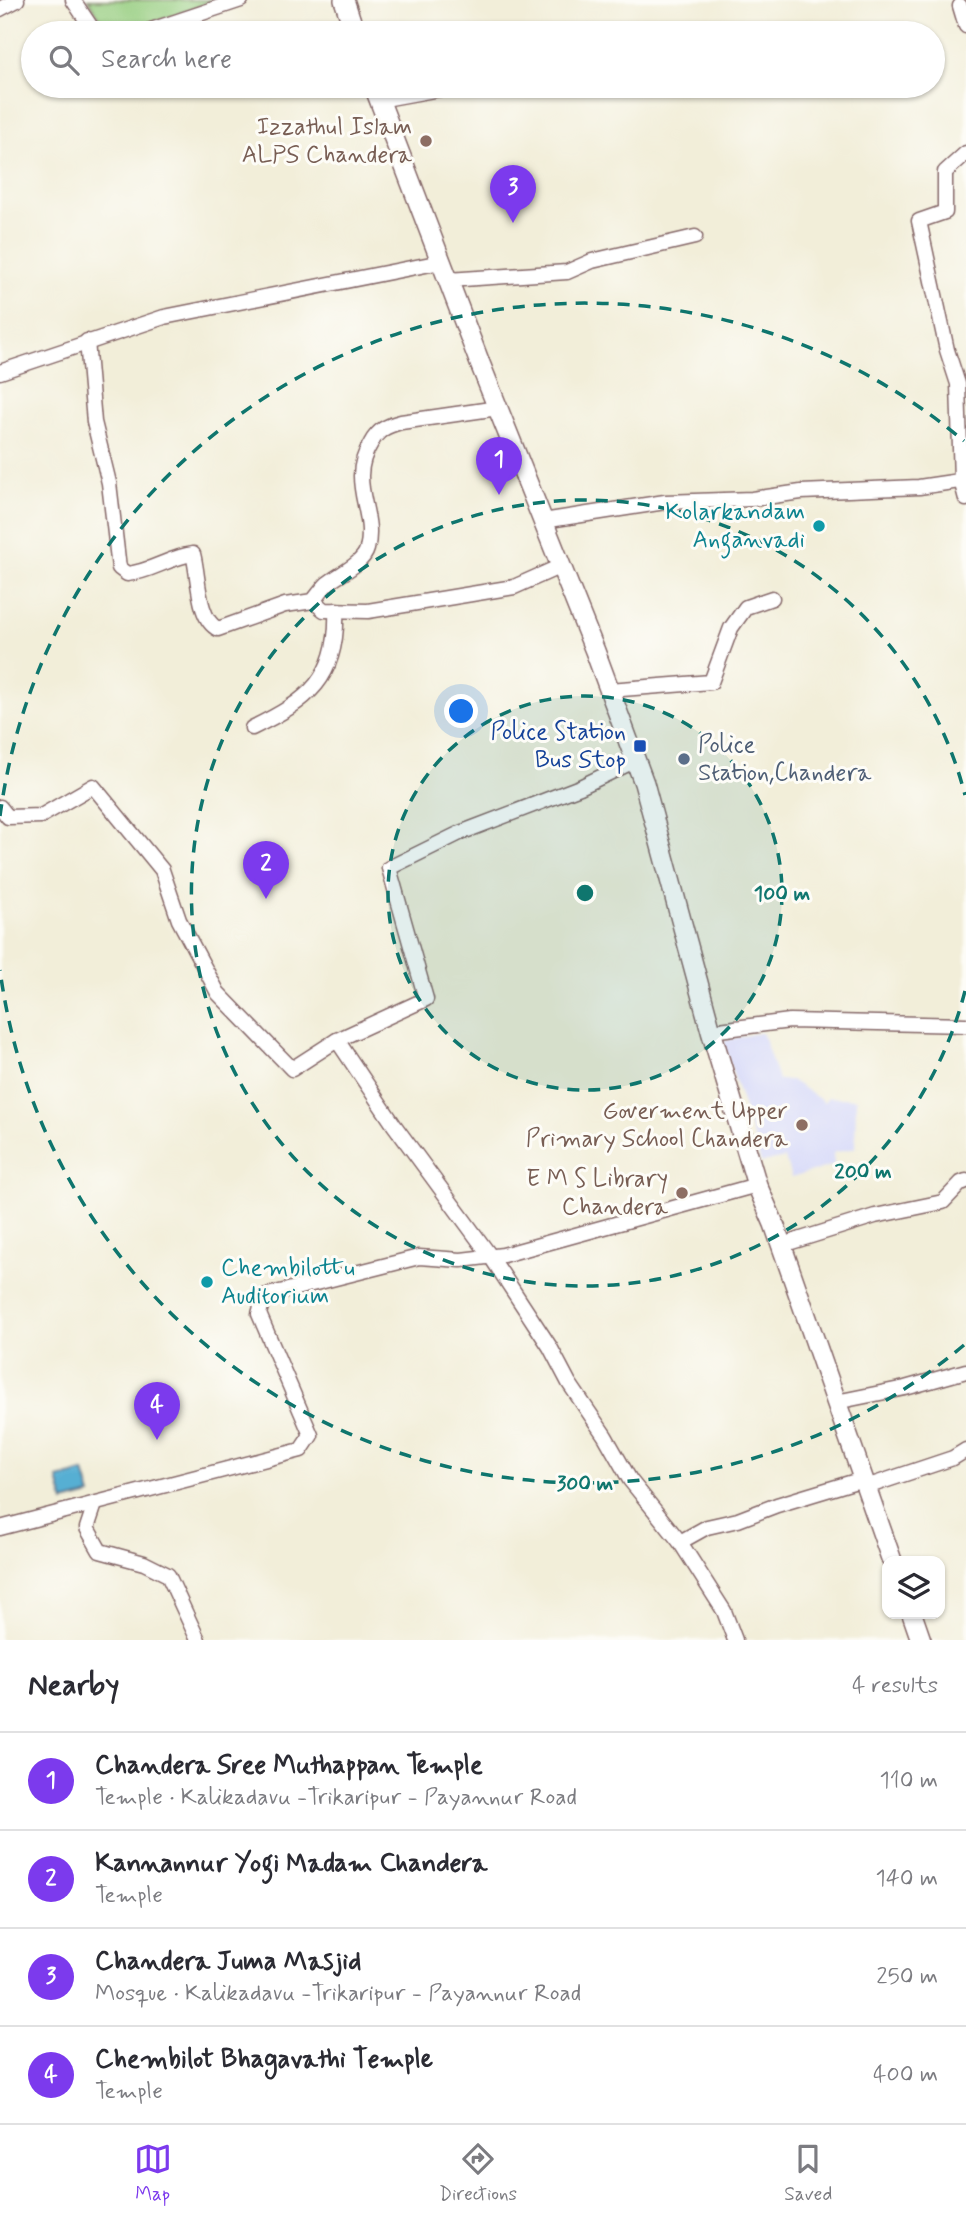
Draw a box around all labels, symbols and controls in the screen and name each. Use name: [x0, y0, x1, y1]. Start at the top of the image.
search box: [21, 21, 945, 98]
icon: search: [45, 41, 83, 79]
text: Search here: [101, 43, 232, 77]
place label: Izzathul Islam ALPS Chandera: [242, 112, 413, 171]
marker: Izzathul Islam ALPS Chandera: [418, 133, 434, 149]
pin: 3: [490, 165, 536, 223]
pin: 1: [476, 437, 522, 495]
place label: Kolarkandam Anganvadi: [665, 497, 805, 559]
marker: Kolarkandam Anganvadi: [811, 518, 827, 534]
your location: [444, 694, 478, 728]
place label: Police Station Bus Stop: [491, 717, 626, 776]
place label: Police Station,Chandera: [698, 730, 872, 789]
marker: Police Station Bus Stop: [632, 738, 648, 754]
marker: Police Station,Chandera: [676, 751, 692, 767]
pin: 2: [243, 841, 289, 899]
text: 100 m: [754, 880, 810, 908]
centre of rings: [573, 881, 597, 905]
place label: Goverment Upper Primary School Chandera: [526, 1096, 789, 1155]
marker: Goverment Upper Primary School Chandera: [794, 1117, 810, 1133]
text: 200 m: [834, 1158, 892, 1186]
place label: E M S Library Chandera: [526, 1164, 669, 1223]
marker: E M S Library Chandera: [674, 1185, 690, 1201]
place label: Chembilottu Auditorium: [221, 1253, 355, 1312]
marker: Chembilottu Auditorium: [199, 1274, 215, 1290]
pin: 4: [134, 1382, 180, 1440]
text: 300 m: [557, 1470, 614, 1498]
map controls: [882, 1556, 945, 1619]
button: layers: [882, 1556, 945, 1619]
text: Nearby: [28, 1666, 119, 1705]
text: 4 results: [852, 1671, 938, 1701]
text: Chandera Sree Muthappan Temple: [95, 1749, 483, 1783]
text: 1: [46, 1766, 56, 1796]
text: 110 m: [879, 1766, 938, 1796]
text: Temple · Kalikadavu -Trikaripur - Payannur Road: [95, 1783, 577, 1813]
text: Kannannur Yogi Madam Chandera: [95, 1847, 487, 1881]
text: 2: [45, 1864, 57, 1894]
text: 140 m: [875, 1864, 938, 1894]
text: Temple: [95, 1881, 163, 1911]
text: Chandera Juma Masjid: [95, 1945, 361, 1979]
text: 3: [46, 1962, 56, 1992]
text: 250 m: [876, 1962, 938, 1992]
text: Mosque · Kalikadavu -Trikaripur - Payannur Road: [95, 1979, 581, 2009]
text: Chembilot Bhagavathi Temple: [95, 2043, 433, 2077]
text: 4: [44, 2060, 58, 2090]
text: 400 m: [873, 2060, 938, 2090]
text: Temple: [95, 2077, 163, 2107]
tab: Map: [134, 2140, 172, 2207]
tab: Directions: [439, 2140, 517, 2207]
tab: Saved: [784, 2140, 832, 2207]

